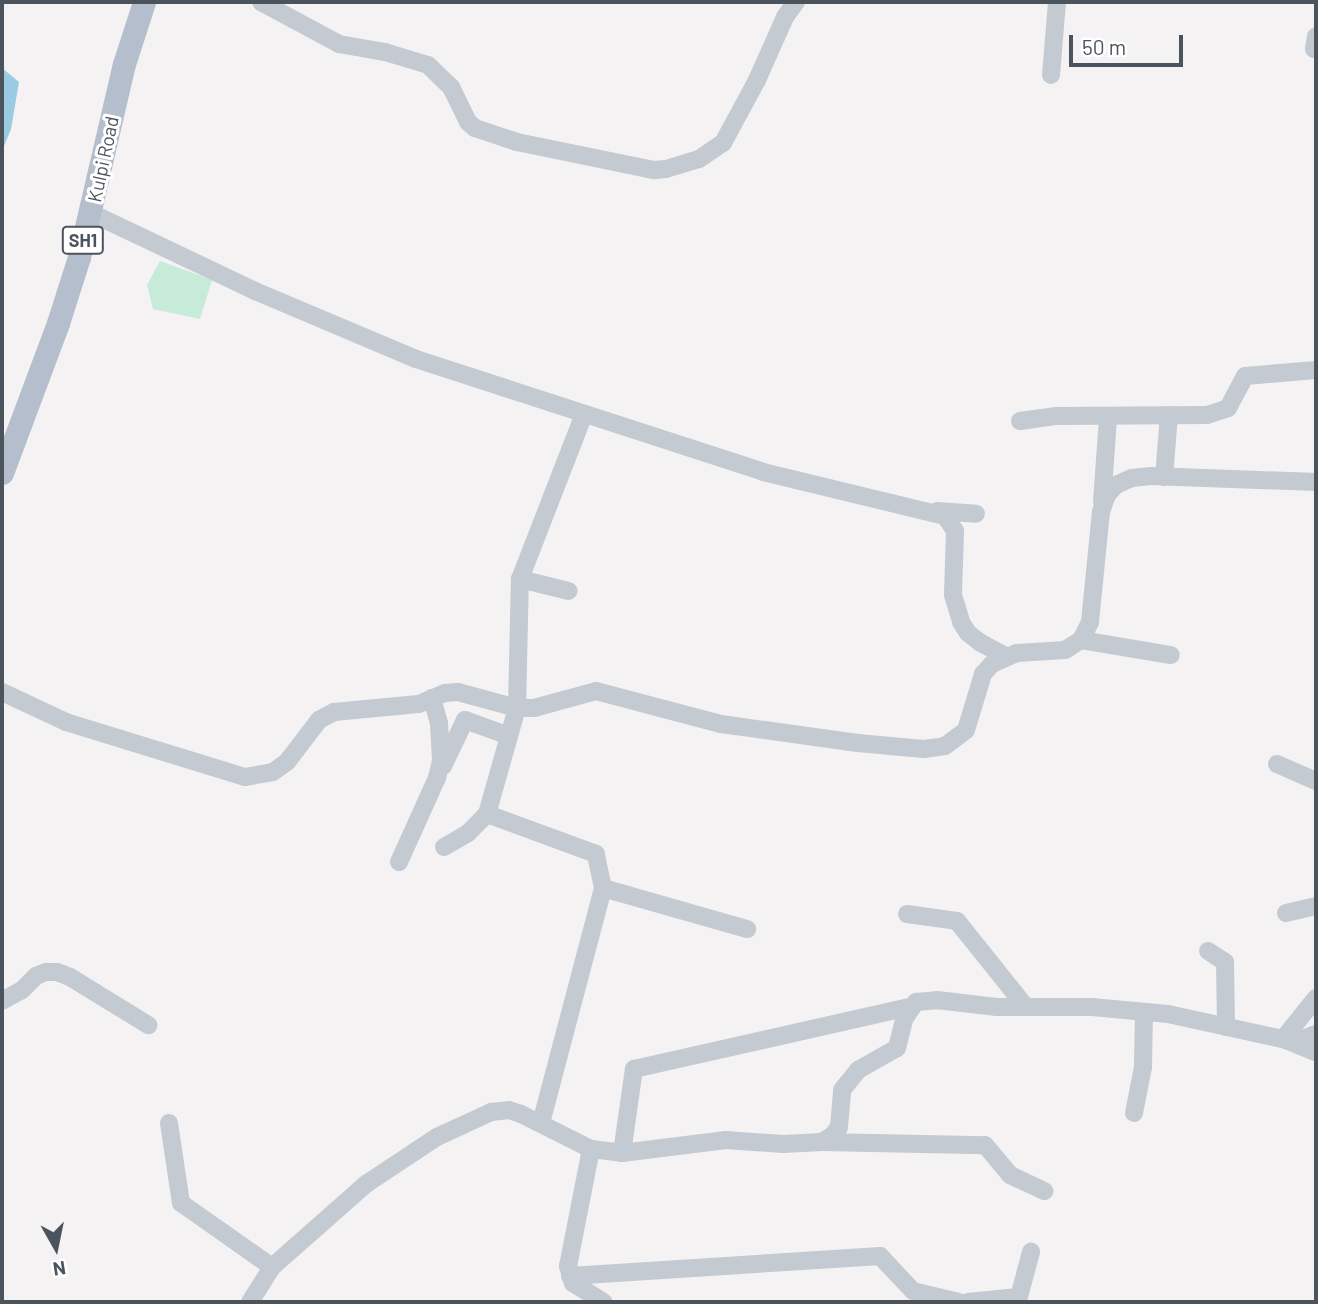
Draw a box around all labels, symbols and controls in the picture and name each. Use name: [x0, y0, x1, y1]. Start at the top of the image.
scale bar: [1073, 21, 1187, 65]
text: 50 m: [1082, 34, 1126, 59]
street label: Kulpi Road: [83, 114, 123, 204]
road number: SH1: [60, 226, 106, 254]
north arrow: [21, 1213, 91, 1283]
text: N: [51, 1257, 67, 1282]

